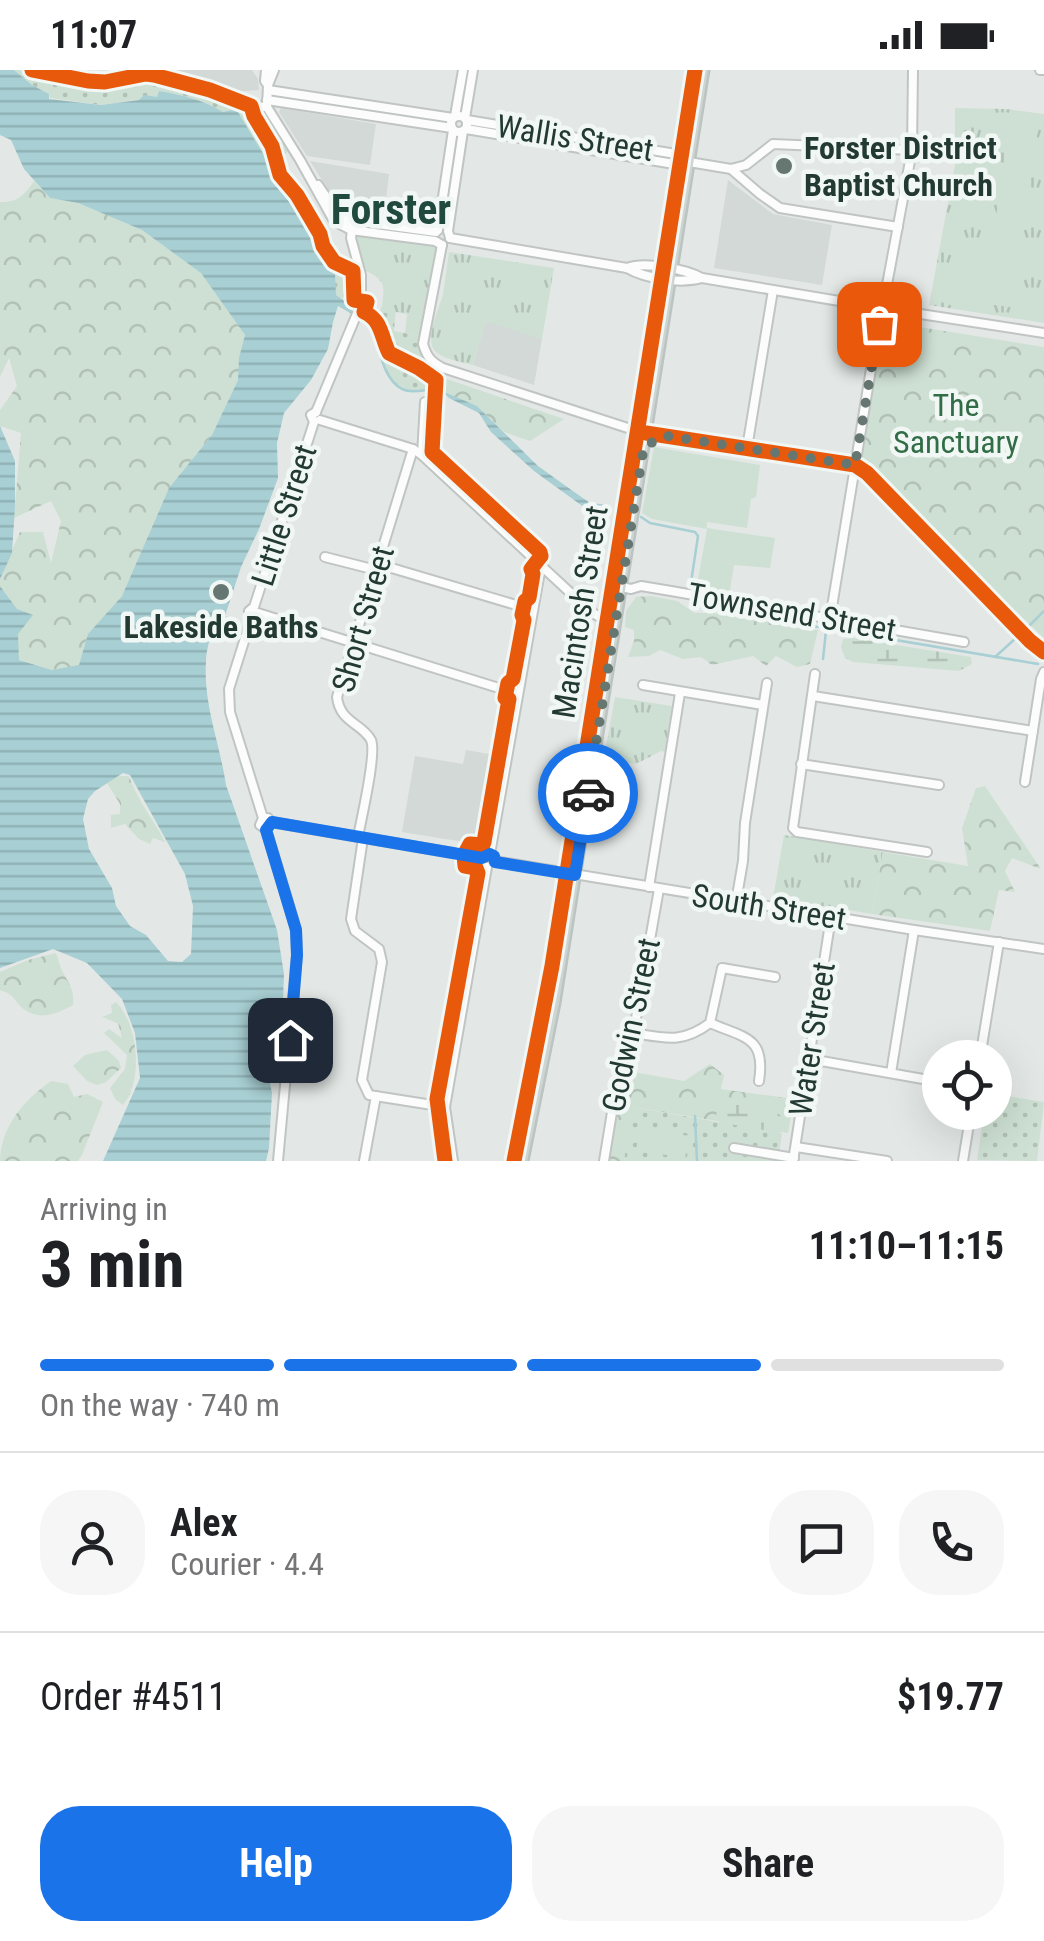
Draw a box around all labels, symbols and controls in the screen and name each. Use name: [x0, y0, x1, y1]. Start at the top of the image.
text: 11:07: [50, 13, 137, 57]
street label: Wallis Street: [494, 107, 656, 169]
place label: Forster District Baptist Church: [804, 129, 997, 204]
marker: Forster District Baptist Church: [773, 155, 795, 177]
district label: Forster: [331, 185, 451, 234]
pin: [837, 282, 922, 367]
icon: bag: [852, 297, 907, 352]
park label: The Sanctuary: [893, 386, 1019, 461]
street label: Little Street: [243, 440, 325, 590]
street label: Macintosh Street: [544, 503, 616, 721]
street label: Short Street: [324, 541, 402, 697]
street label: Townsend Street: [685, 575, 899, 649]
marker: Lakeside Baths: [210, 581, 232, 603]
place label: Lakeside Baths: [124, 608, 318, 646]
courier: [538, 743, 638, 843]
icon: car: [561, 766, 616, 821]
street label: South Street: [689, 876, 849, 938]
street label: Godwin Street: [594, 935, 668, 1115]
street label: Water Street: [781, 959, 843, 1119]
pin: [248, 998, 333, 1083]
icon: home: [263, 1013, 318, 1068]
map controls: [922, 1040, 1012, 1130]
button: locate: [922, 1040, 1012, 1130]
text: Arriving in: [40, 1190, 168, 1228]
text: 11:10–11:15: [809, 1224, 1004, 1268]
text: 3 min: [40, 1227, 184, 1303]
text: On the way · 740 m: [40, 1386, 280, 1424]
button: person: [40, 1490, 145, 1595]
button: chat: [769, 1490, 874, 1595]
button: phone: [899, 1490, 1004, 1595]
text: Alex: [170, 1501, 238, 1545]
text: Courier · 4.4: [170, 1545, 324, 1583]
text: Order #4511: [40, 1675, 227, 1719]
text: $19.77: [897, 1675, 1004, 1719]
button: Help: [40, 1806, 512, 1921]
button: Share: [532, 1806, 1004, 1921]

